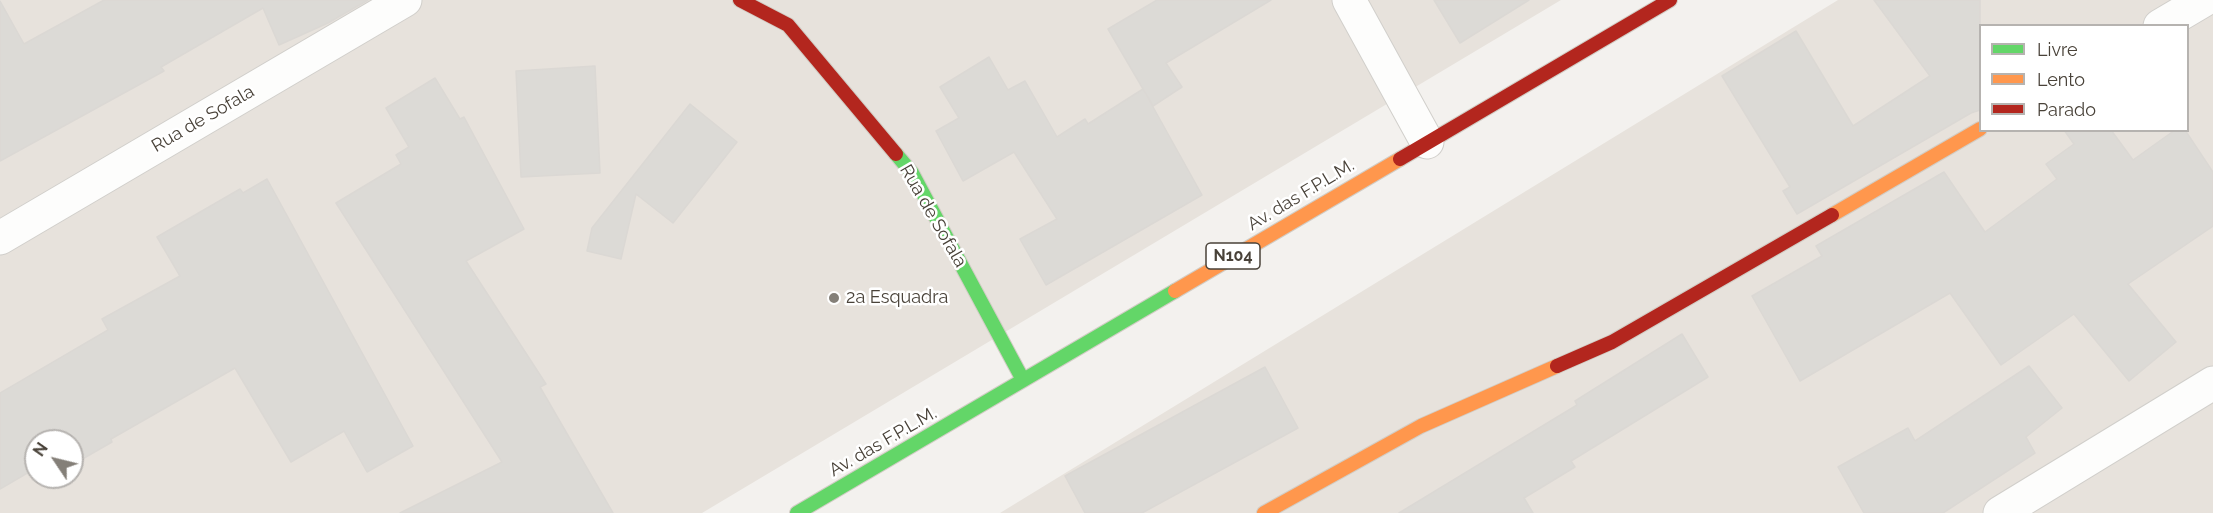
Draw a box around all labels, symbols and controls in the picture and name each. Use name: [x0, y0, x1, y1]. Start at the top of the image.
legend: [1979, 24, 2189, 132]
text: Livre: [2037, 39, 2078, 60]
text: Lento: [2037, 69, 2085, 90]
street label: Rua de Sofala: [148, 81, 258, 157]
text: Parado: [2037, 99, 2096, 120]
street label: Av. das F.P.L.M.: [1244, 155, 1358, 235]
street label: Rua de Sofala: [895, 161, 971, 271]
road number: N104: [1206, 243, 1260, 269]
place label: 2a Esquadra: [846, 287, 948, 309]
marker: 2a Esquadra: [827, 291, 841, 305]
street label: Av. das F.P.L.M.: [825, 402, 941, 482]
north arrow: [24, 429, 84, 489]
text: N: [29, 439, 52, 460]

